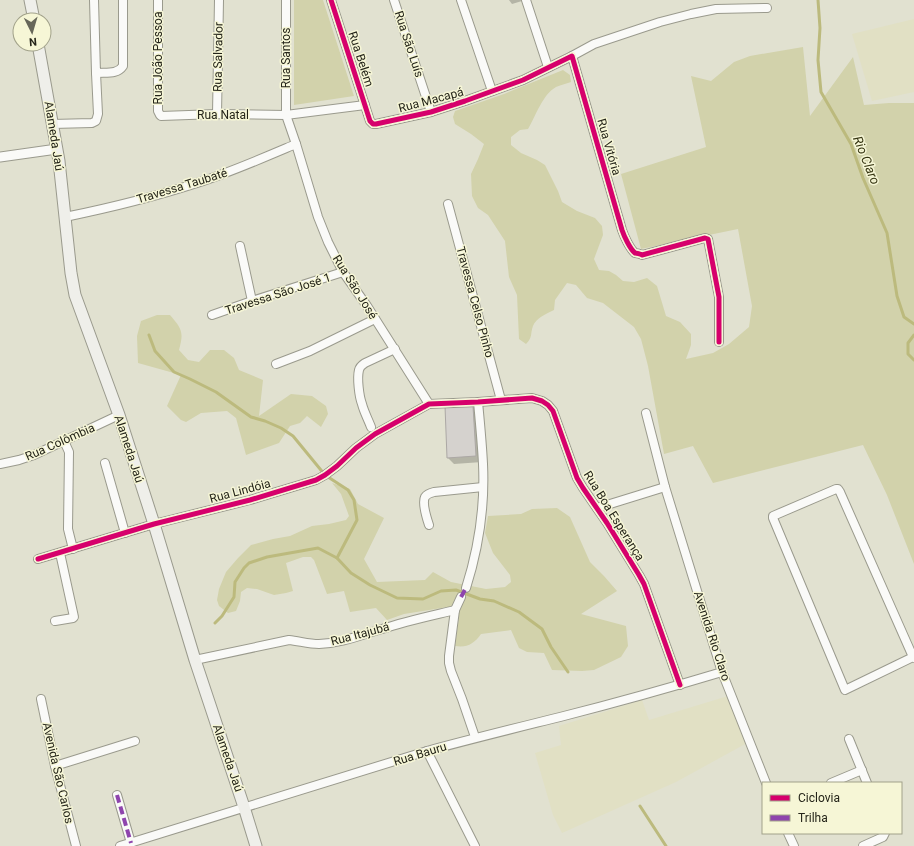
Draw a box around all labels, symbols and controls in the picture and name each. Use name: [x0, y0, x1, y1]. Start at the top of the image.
street label: Rua São Luís: [392, 9, 426, 79]
north arrow: [12, 12, 52, 52]
street label: Rua João Pessoa: [151, 12, 165, 104]
street label: Rua Salvador: [210, 22, 226, 92]
street label: Rua Santos: [279, 28, 293, 88]
street label: Rua Belém: [346, 30, 376, 88]
text: N: [28, 35, 37, 48]
street label: Rua Macapá: [397, 85, 465, 115]
street label: Alameda Jaú: [42, 100, 66, 172]
street label: Rua Natal: [197, 108, 249, 122]
street label: Rua Vitória: [594, 117, 624, 177]
water label: Rio Claro: [850, 134, 883, 187]
street label: Travessa Taubaté: [135, 166, 229, 206]
street label: Travessa Celso Pinho: [453, 245, 497, 359]
street label: Rua São José: [330, 252, 380, 322]
street label: Travessa São José 1: [223, 270, 333, 318]
street label: Alameda Jaú: [111, 413, 147, 485]
street label: Rua Colômbia: [23, 420, 97, 464]
street label: Rua Boa Esperança: [581, 469, 647, 563]
street label: Rua Lindóia: [208, 476, 272, 506]
street label: Avenida Rio Claro: [691, 589, 733, 683]
street label: Rua Itajubá: [329, 619, 391, 649]
street label: Avenida São Carlos: [40, 721, 76, 825]
street label: Alameda Jaú: [210, 723, 246, 793]
street label: Rua Bauru: [392, 739, 448, 769]
legend: [762, 782, 902, 834]
text: Ciclovia: [798, 791, 840, 805]
text: Trilha: [798, 811, 828, 825]

